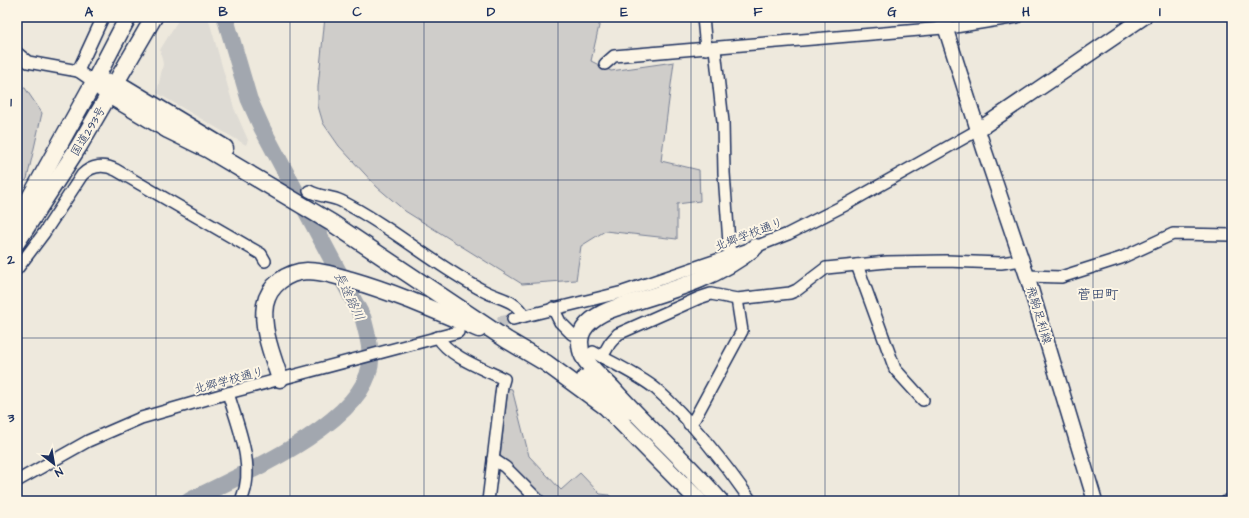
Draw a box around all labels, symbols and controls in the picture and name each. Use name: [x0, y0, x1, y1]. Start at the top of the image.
text: A: [85, 3, 94, 21]
text: B: [218, 3, 228, 21]
text: C: [352, 3, 362, 21]
text: D: [487, 3, 496, 21]
text: E: [620, 3, 628, 21]
text: F: [753, 3, 763, 21]
text: G: [887, 3, 897, 21]
text: H: [1022, 3, 1030, 21]
text: I: [1159, 3, 1161, 21]
text: 1: [10, 93, 12, 111]
street label: 国道293号: [67, 103, 110, 160]
street label: 北郷学校通り: [713, 214, 786, 255]
text: 2: [6, 251, 15, 269]
water label: 長途路川: [330, 269, 369, 324]
street label: 飛駒足利線: [1022, 284, 1055, 346]
district label: 菅田町: [1077, 285, 1119, 305]
street label: 北郷学校通り: [192, 363, 266, 398]
text: 3: [7, 409, 15, 427]
north arrow: [34, 444, 74, 484]
text: N: [52, 464, 66, 480]

